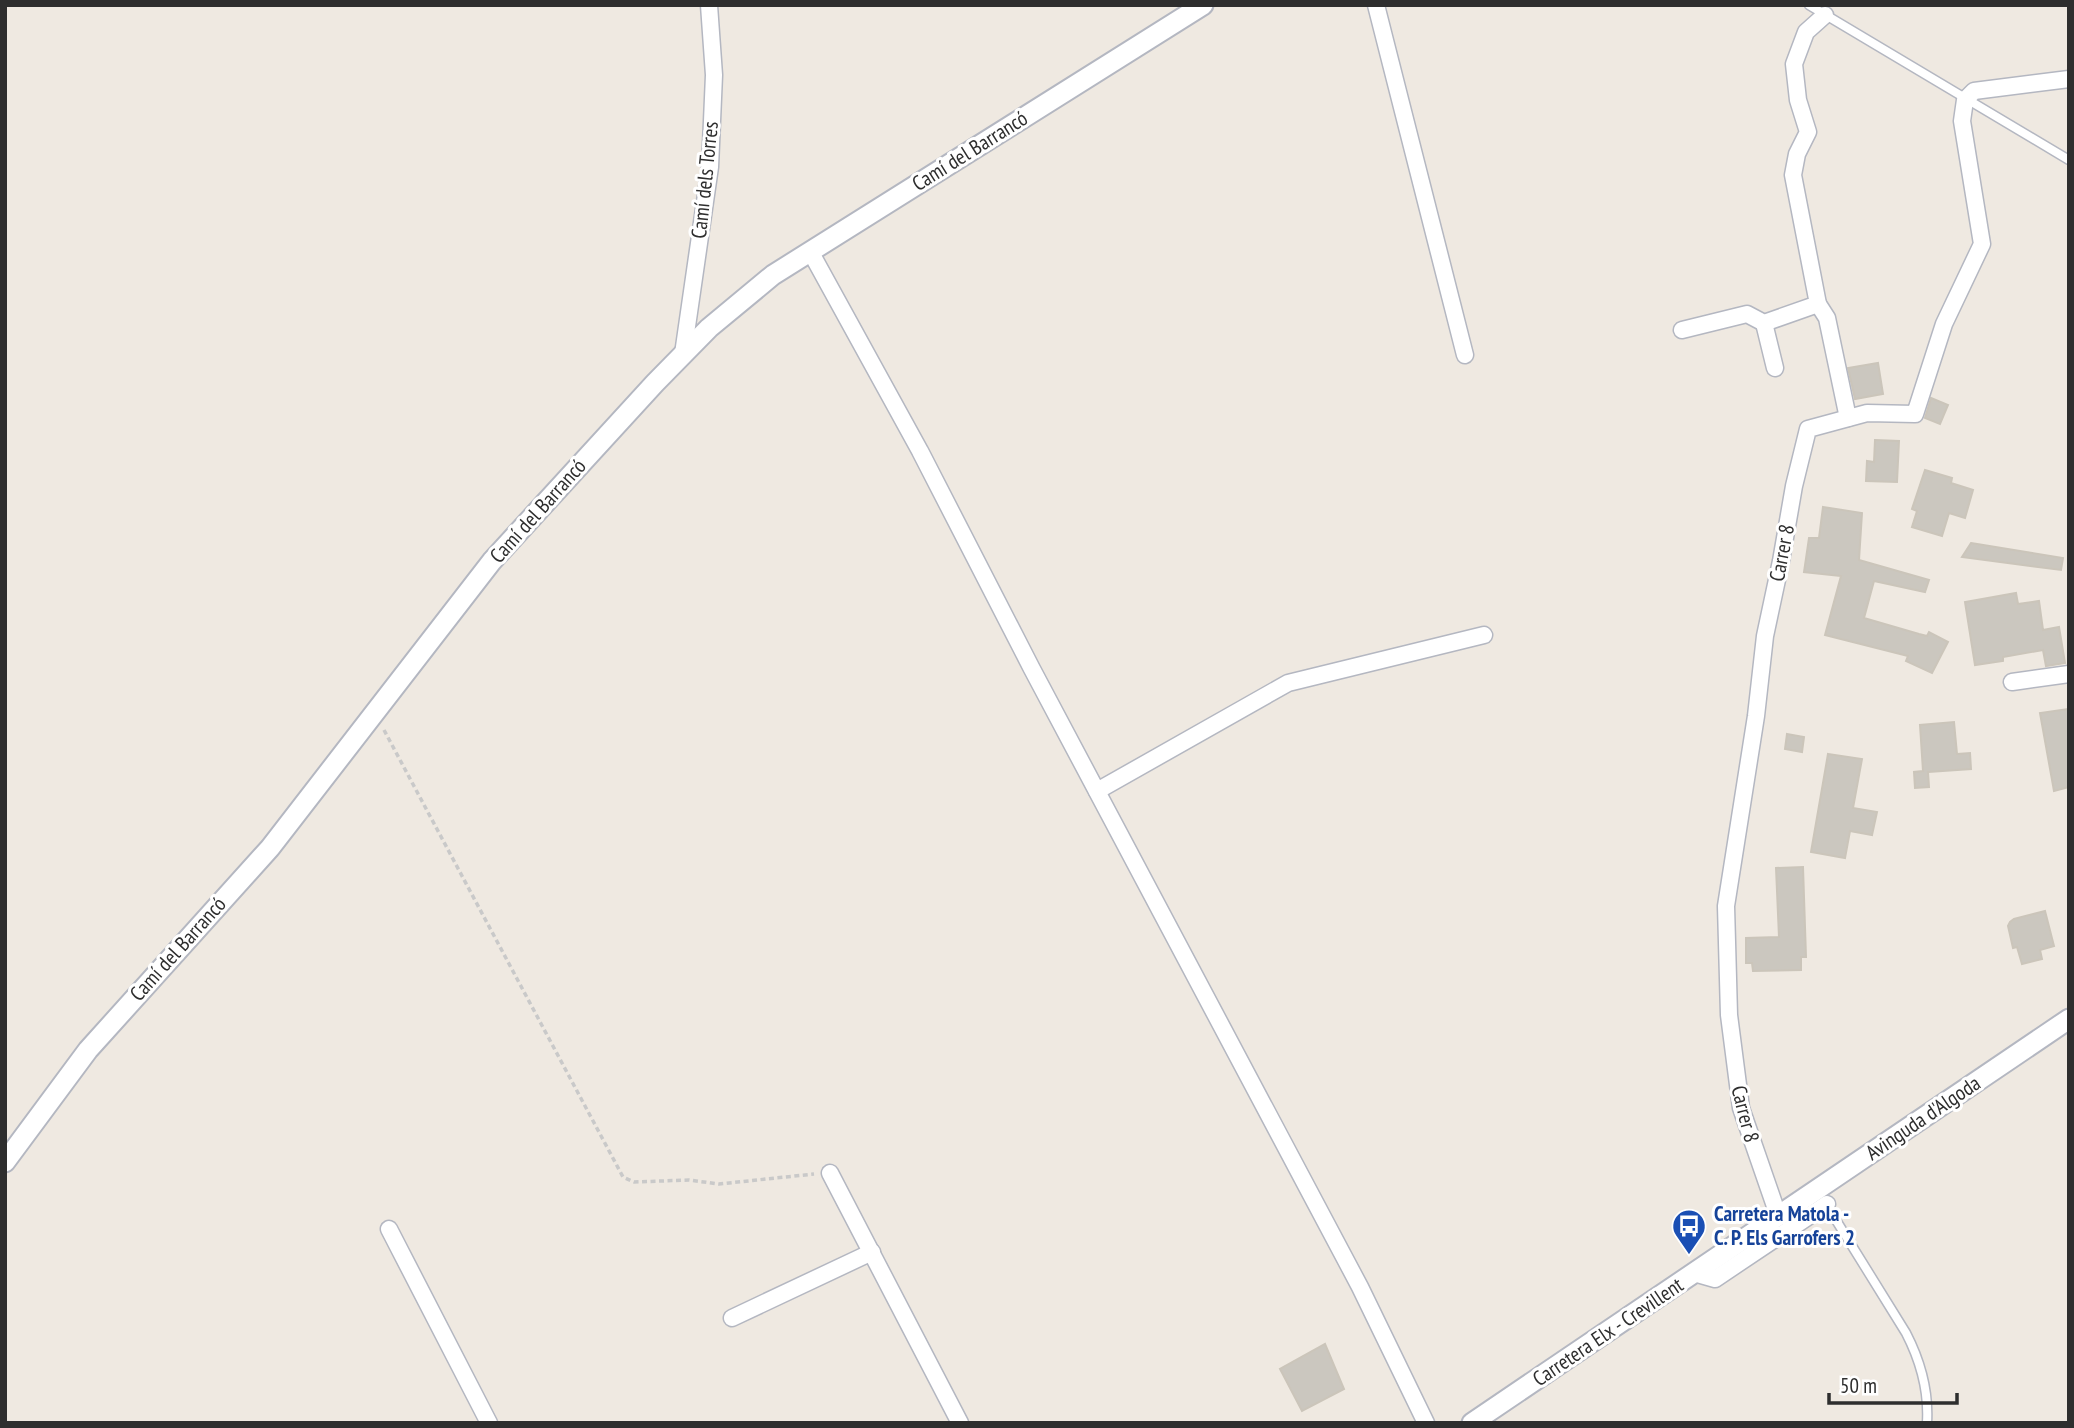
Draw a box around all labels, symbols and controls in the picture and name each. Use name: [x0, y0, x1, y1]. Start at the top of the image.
street label: Camí del Barrancó: [907, 104, 1033, 197]
street label: Camí dels Torres: [685, 120, 724, 240]
street label: Camí del Barrancó: [484, 453, 592, 568]
street label: Carrer 8: [1763, 522, 1800, 584]
street label: Camí del Barrancó: [124, 891, 232, 1006]
street label: Avinguda d'Algoda: [1860, 1069, 1985, 1166]
street label: Carrer 8: [1725, 1083, 1766, 1145]
place label: Carretera Matola - C. P. Els Garrofers 2: [1714, 1200, 1855, 1251]
bus stop icon: Carretera Matola - C. P. Els Garrofers 2: [1670, 1207, 1708, 1256]
street label: Carretera Elx - Crevillent: [1527, 1271, 1688, 1392]
scale bar: [1829, 1362, 1957, 1406]
text: 50 m: [1840, 1372, 1877, 1399]

